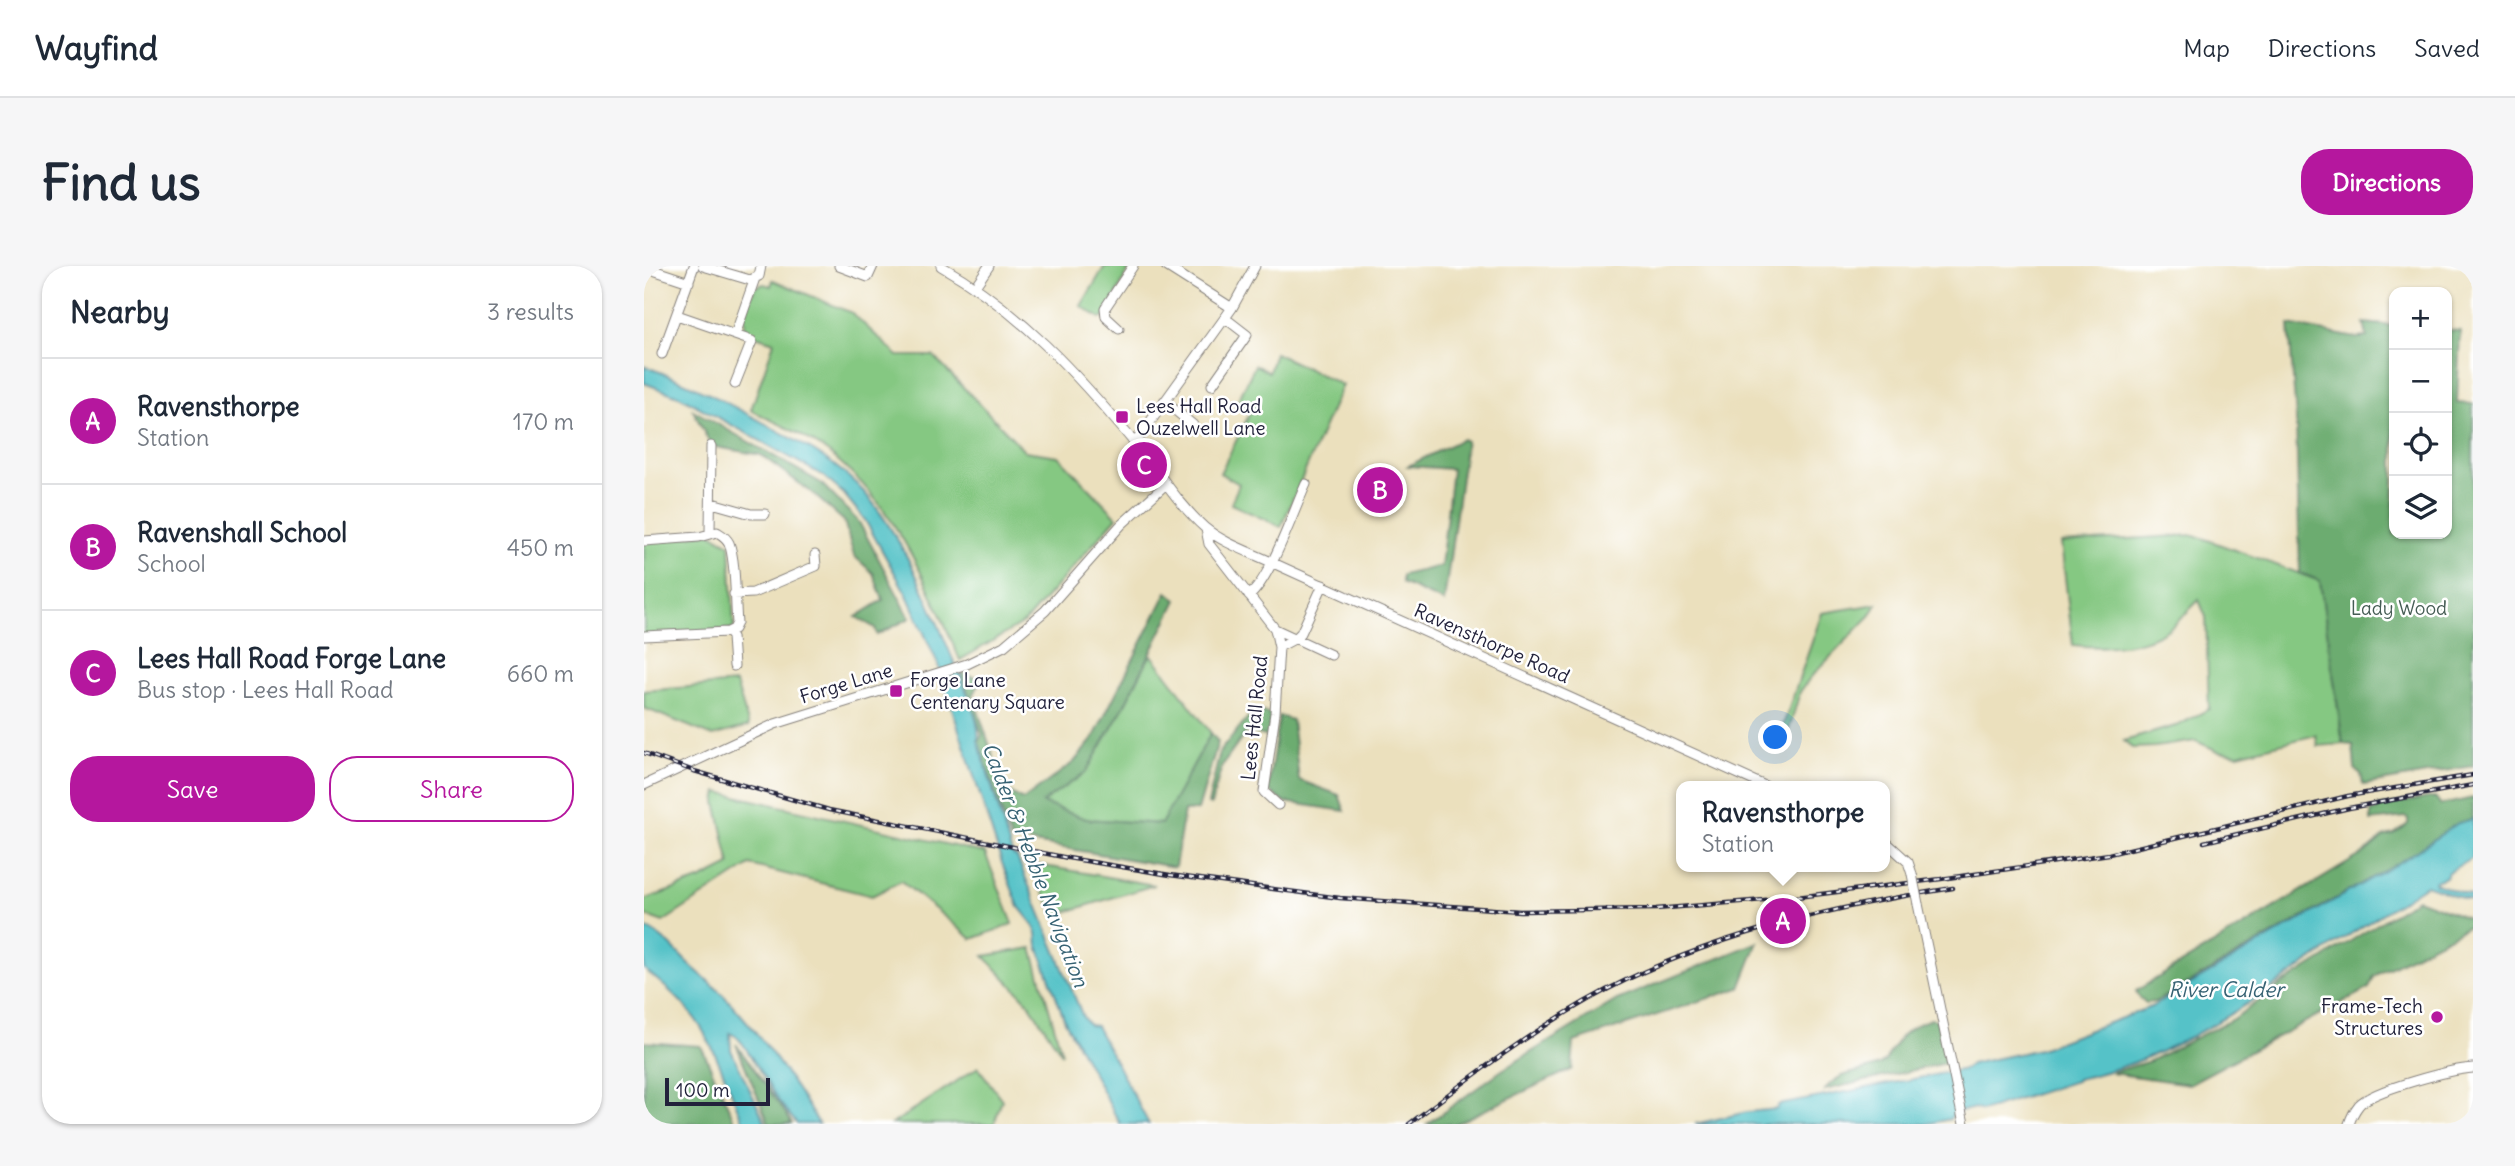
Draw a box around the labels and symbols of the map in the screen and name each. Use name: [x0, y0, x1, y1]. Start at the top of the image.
place label: Lees Hall Road Ouzelwell Lane: [1136, 394, 1266, 440]
marker: Lees Hall Road Ouzelwell Lane: [1114, 409, 1130, 425]
pin: C: [1121, 439, 1167, 491]
pin: B: [1357, 464, 1403, 516]
park label: Lady Wood: [2351, 596, 2447, 620]
street label: Ravensthorpe Road: [1410, 598, 1574, 688]
street label: Lees Hall Road: [1236, 654, 1272, 782]
street label: Forge Lane: [797, 658, 895, 708]
place label: Forge Lane Centenary Square: [910, 668, 1065, 714]
marker: Forge Lane Centenary Square: [888, 683, 904, 699]
your location: [1758, 720, 1792, 754]
water label: Calder & Hebble Navigation: [976, 739, 1095, 992]
pin: A: [1760, 895, 1806, 947]
water label: River Calder: [2168, 976, 2286, 1003]
place label: Frame-Tech Structures: [2321, 994, 2423, 1040]
marker: Frame-Tech Structures: [2429, 1009, 2445, 1025]
scale bar: [665, 1075, 770, 1107]

